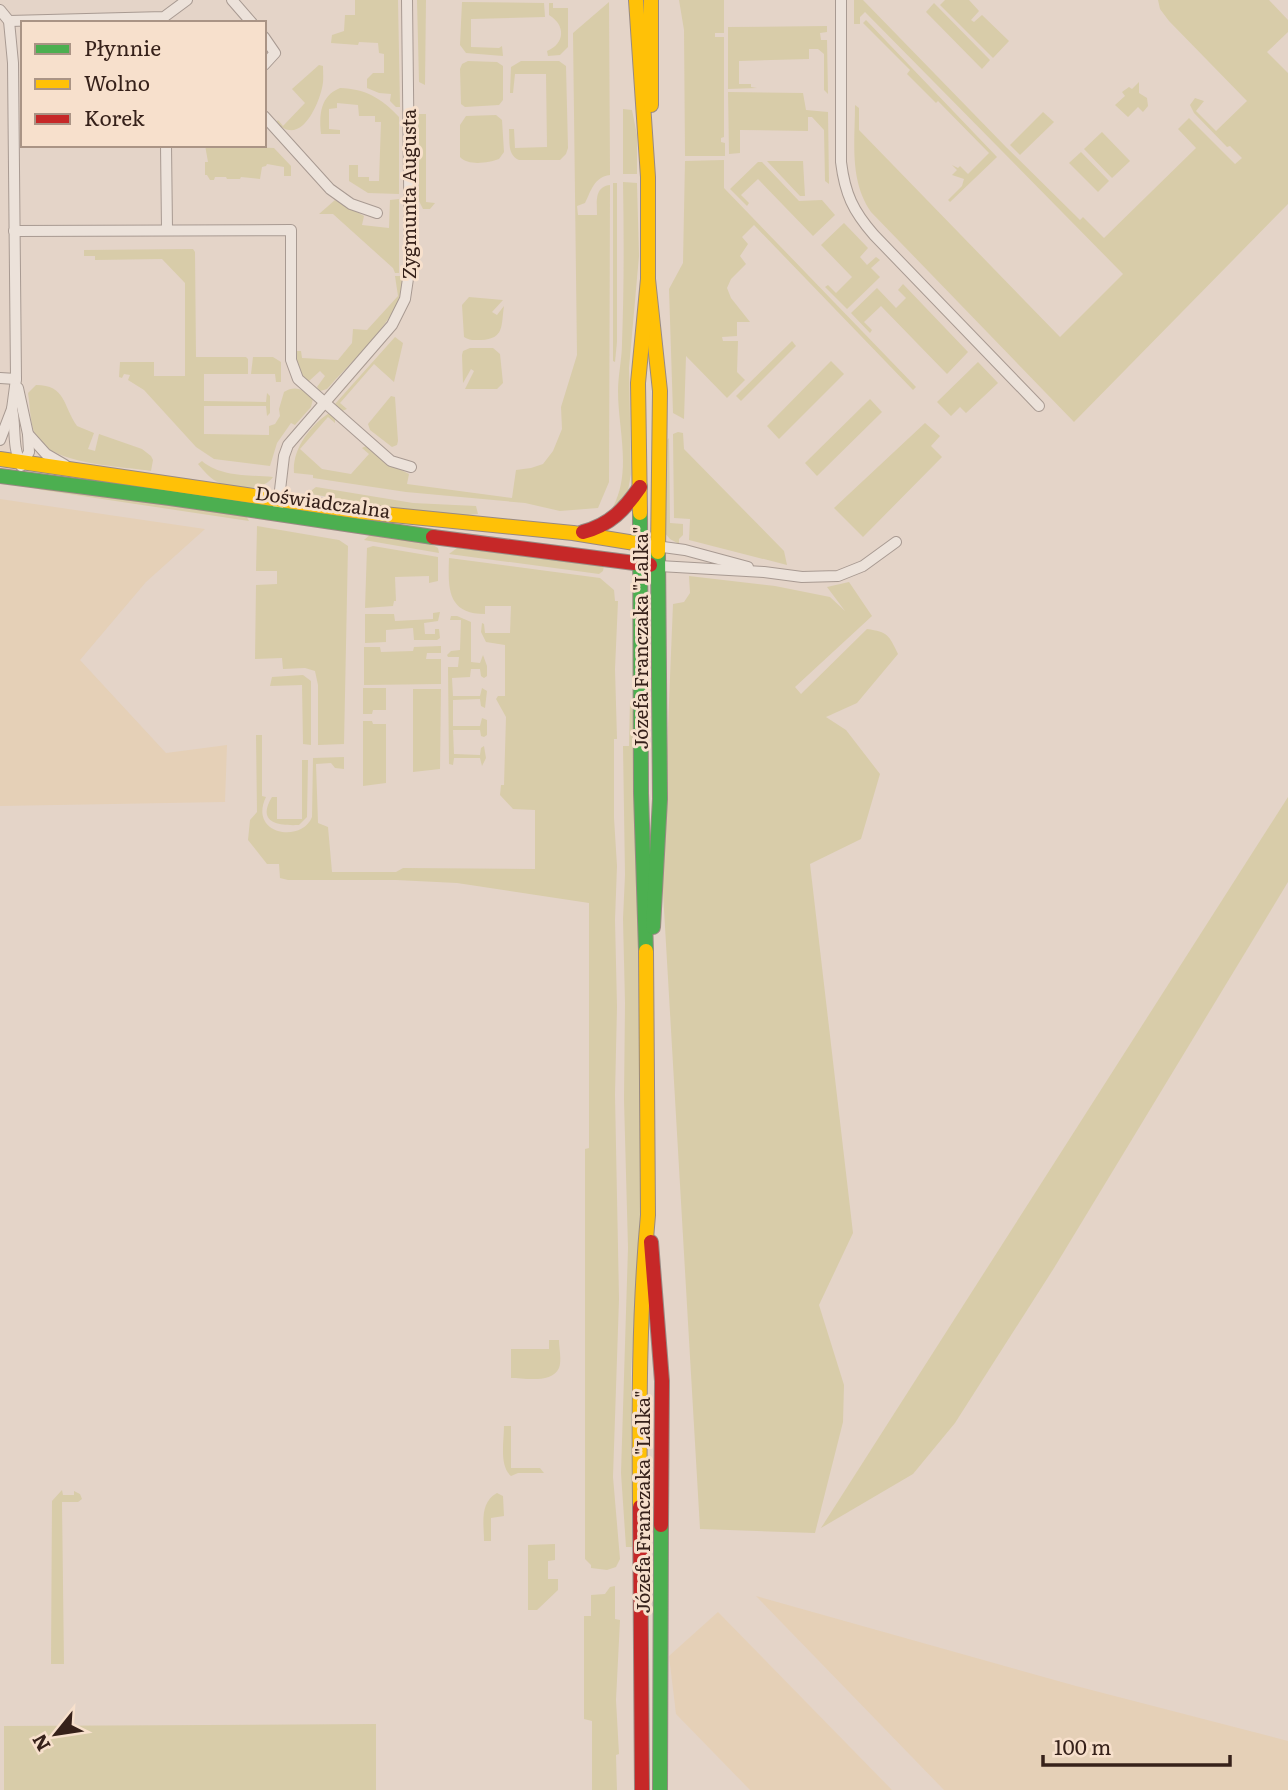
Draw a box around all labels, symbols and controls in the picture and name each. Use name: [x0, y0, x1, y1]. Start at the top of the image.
legend: [21, 21, 266, 147]
text: Płynnie: [84, 31, 161, 62]
text: Wolno: [84, 66, 150, 97]
text: Korek: [84, 101, 145, 132]
street label: Zygmunta Augusta: [394, 108, 422, 279]
street label: Doświadczalna: [254, 478, 393, 524]
street label: Józefa Franczaka "Lalka": [626, 527, 654, 749]
street label: Józefa Franczaka "Lalka": [628, 1391, 656, 1613]
north arrow: [21, 1699, 91, 1769]
scale bar: [1043, 1724, 1230, 1768]
text: N: [24, 1729, 57, 1757]
text: 100 m: [1054, 1730, 1111, 1761]

